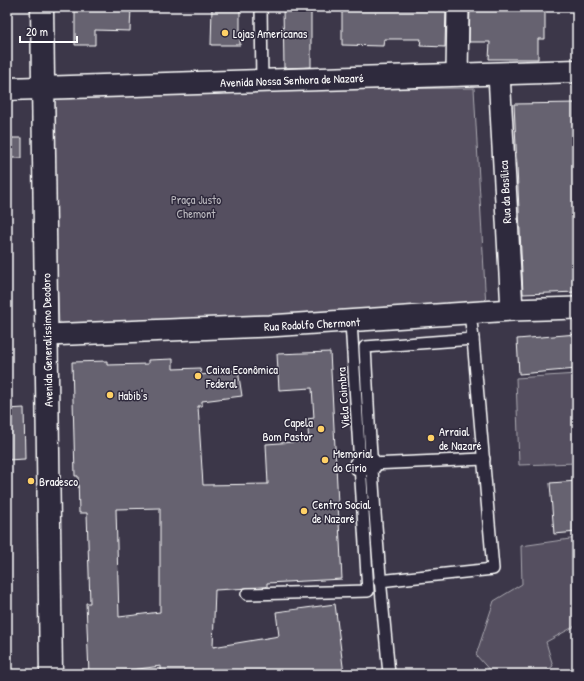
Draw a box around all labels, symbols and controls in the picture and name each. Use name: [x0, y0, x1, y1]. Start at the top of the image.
scale bar: [20, 18, 77, 44]
text: 20 m: [26, 23, 48, 40]
place label: Lojas Americanas: [233, 25, 308, 42]
marker: Lojas Americanas: [220, 28, 230, 38]
street label: Avenida Nossa Senhora de Nazaré: [220, 69, 364, 91]
street label: Rua da Basílica: [495, 160, 515, 224]
park label: Praça Justo Chemont: [171, 191, 221, 222]
street label: Avenida Generalíssimo Deodoro: [37, 273, 57, 407]
street label: Rua Rodolfo Chermont: [264, 313, 361, 335]
place label: Caixa Econômica Federal: [205, 361, 278, 392]
street label: Viela Coimbra: [332, 366, 354, 429]
marker: Caixa Econômica Federal: [193, 371, 203, 381]
place label: Habib's: [118, 387, 148, 404]
marker: Habib's: [105, 390, 115, 400]
place label: Capela Bom Pastor: [262, 414, 313, 445]
place label: Arraial de Nazaré: [439, 423, 482, 454]
marker: Capela Bom Pastor: [316, 424, 326, 434]
marker: Arraial de Nazaré: [426, 433, 436, 443]
place label: Memorial do Cirio: [333, 445, 374, 476]
marker: Memorial do Cirio: [320, 455, 330, 465]
place label: Bradesco: [39, 473, 78, 490]
marker: Bradesco: [26, 476, 36, 486]
place label: Centro Social de Nazaré: [312, 496, 372, 527]
marker: Centro Social de Nazaré: [299, 506, 309, 516]

